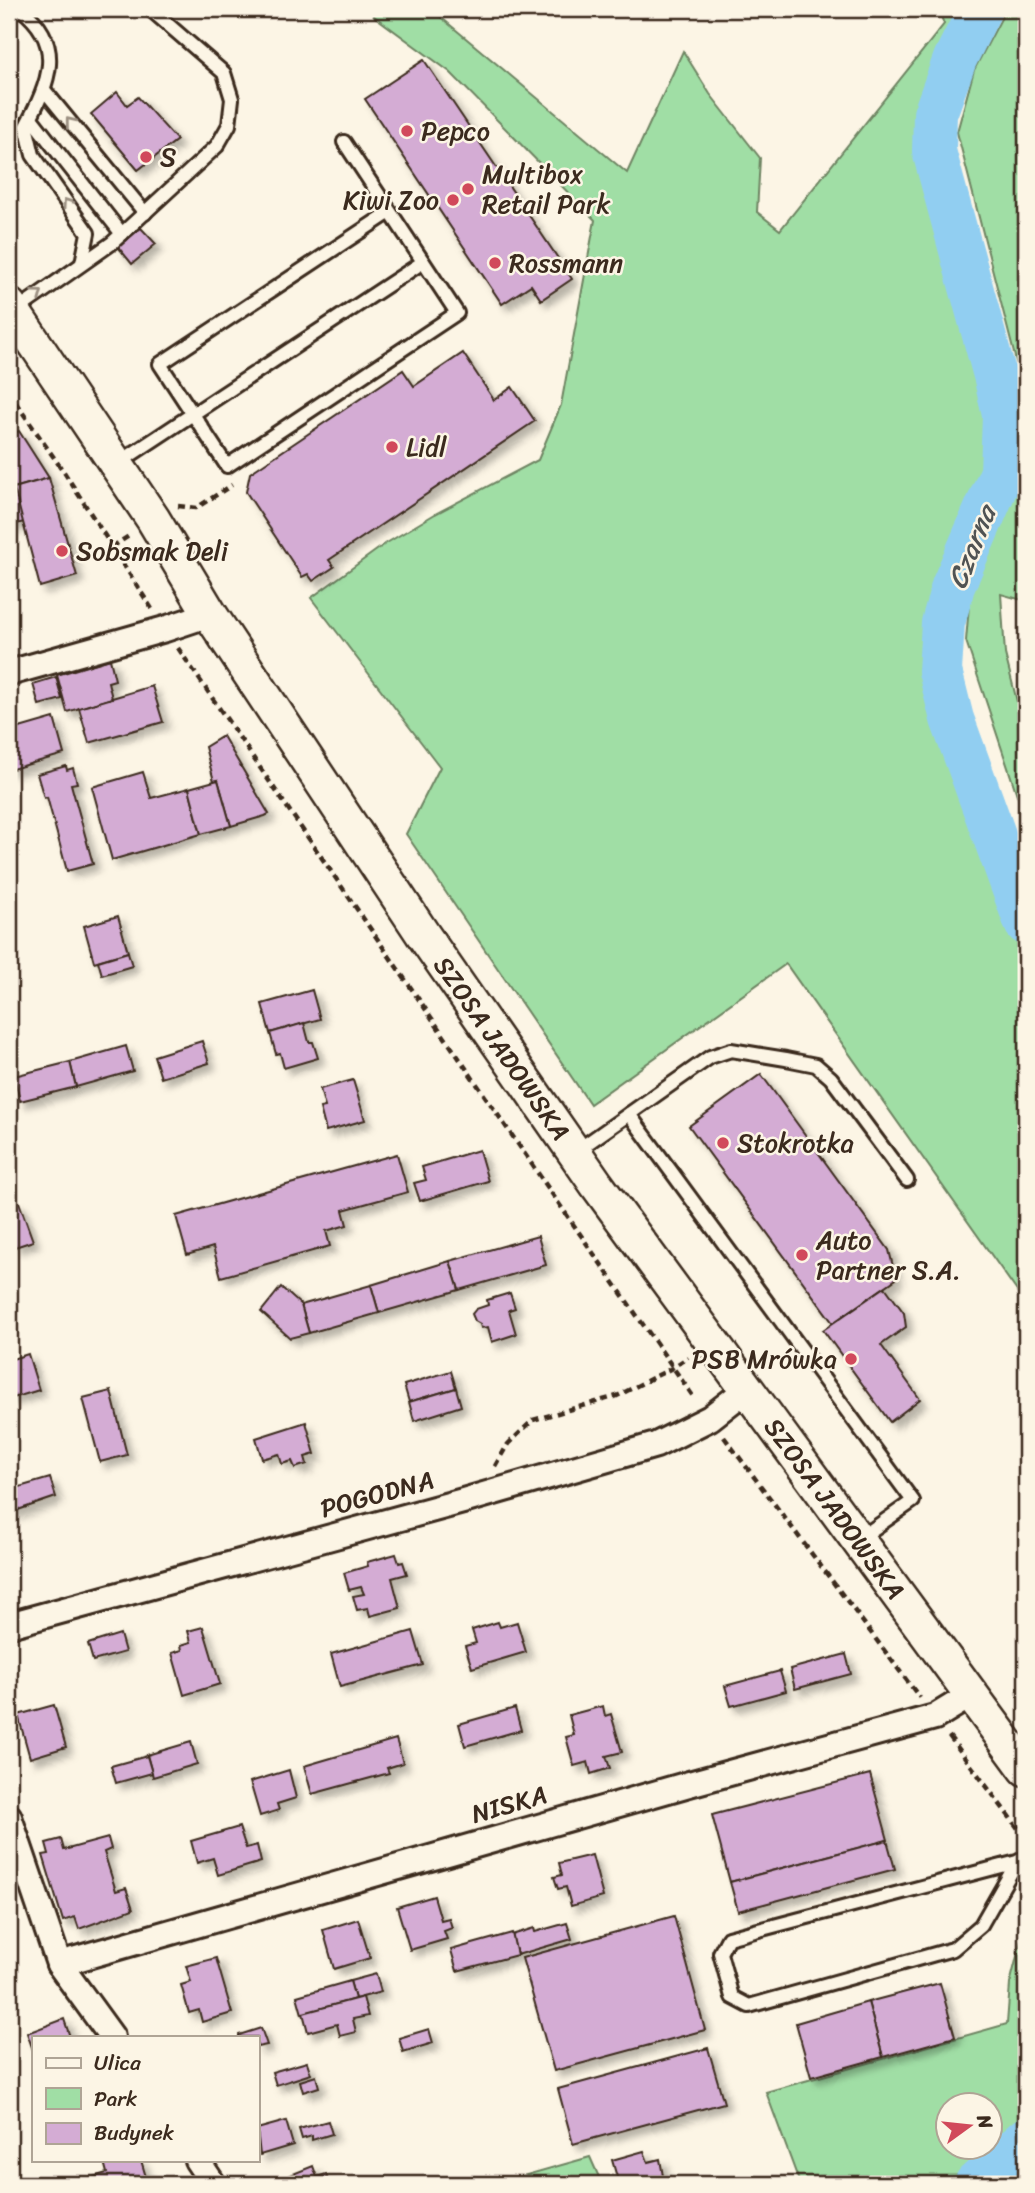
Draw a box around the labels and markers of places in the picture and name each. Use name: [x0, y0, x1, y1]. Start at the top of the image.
place label: Pepco: [421, 108, 490, 154]
marker: Pepco: [399, 123, 415, 139]
place label: S: [160, 134, 176, 180]
marker: S: [138, 149, 154, 165]
place label: Multibox Retail Park: [482, 151, 610, 227]
place label: Kiwi Zoo: [343, 177, 439, 223]
marker: Multibox Retail Park: [460, 181, 476, 197]
marker: Kiwi Zoo: [445, 192, 461, 208]
place label: Rossmann: [509, 240, 623, 286]
marker: Rossmann: [487, 255, 503, 271]
place label: Lidl: [406, 424, 447, 470]
marker: Lidl: [384, 439, 400, 455]
place label: Sobsmak Deli: [76, 528, 229, 574]
marker: Sobsmak Deli: [54, 543, 70, 559]
place label: Stokrotka: [737, 1120, 854, 1166]
marker: Stokrotka: [715, 1135, 731, 1151]
place label: Auto Partner S.A.: [815, 1217, 961, 1293]
marker: Auto Partner S.A.: [794, 1247, 810, 1263]
place label: PSB Mrówka: [692, 1336, 837, 1382]
marker: PSB Mrówka: [843, 1351, 859, 1367]

